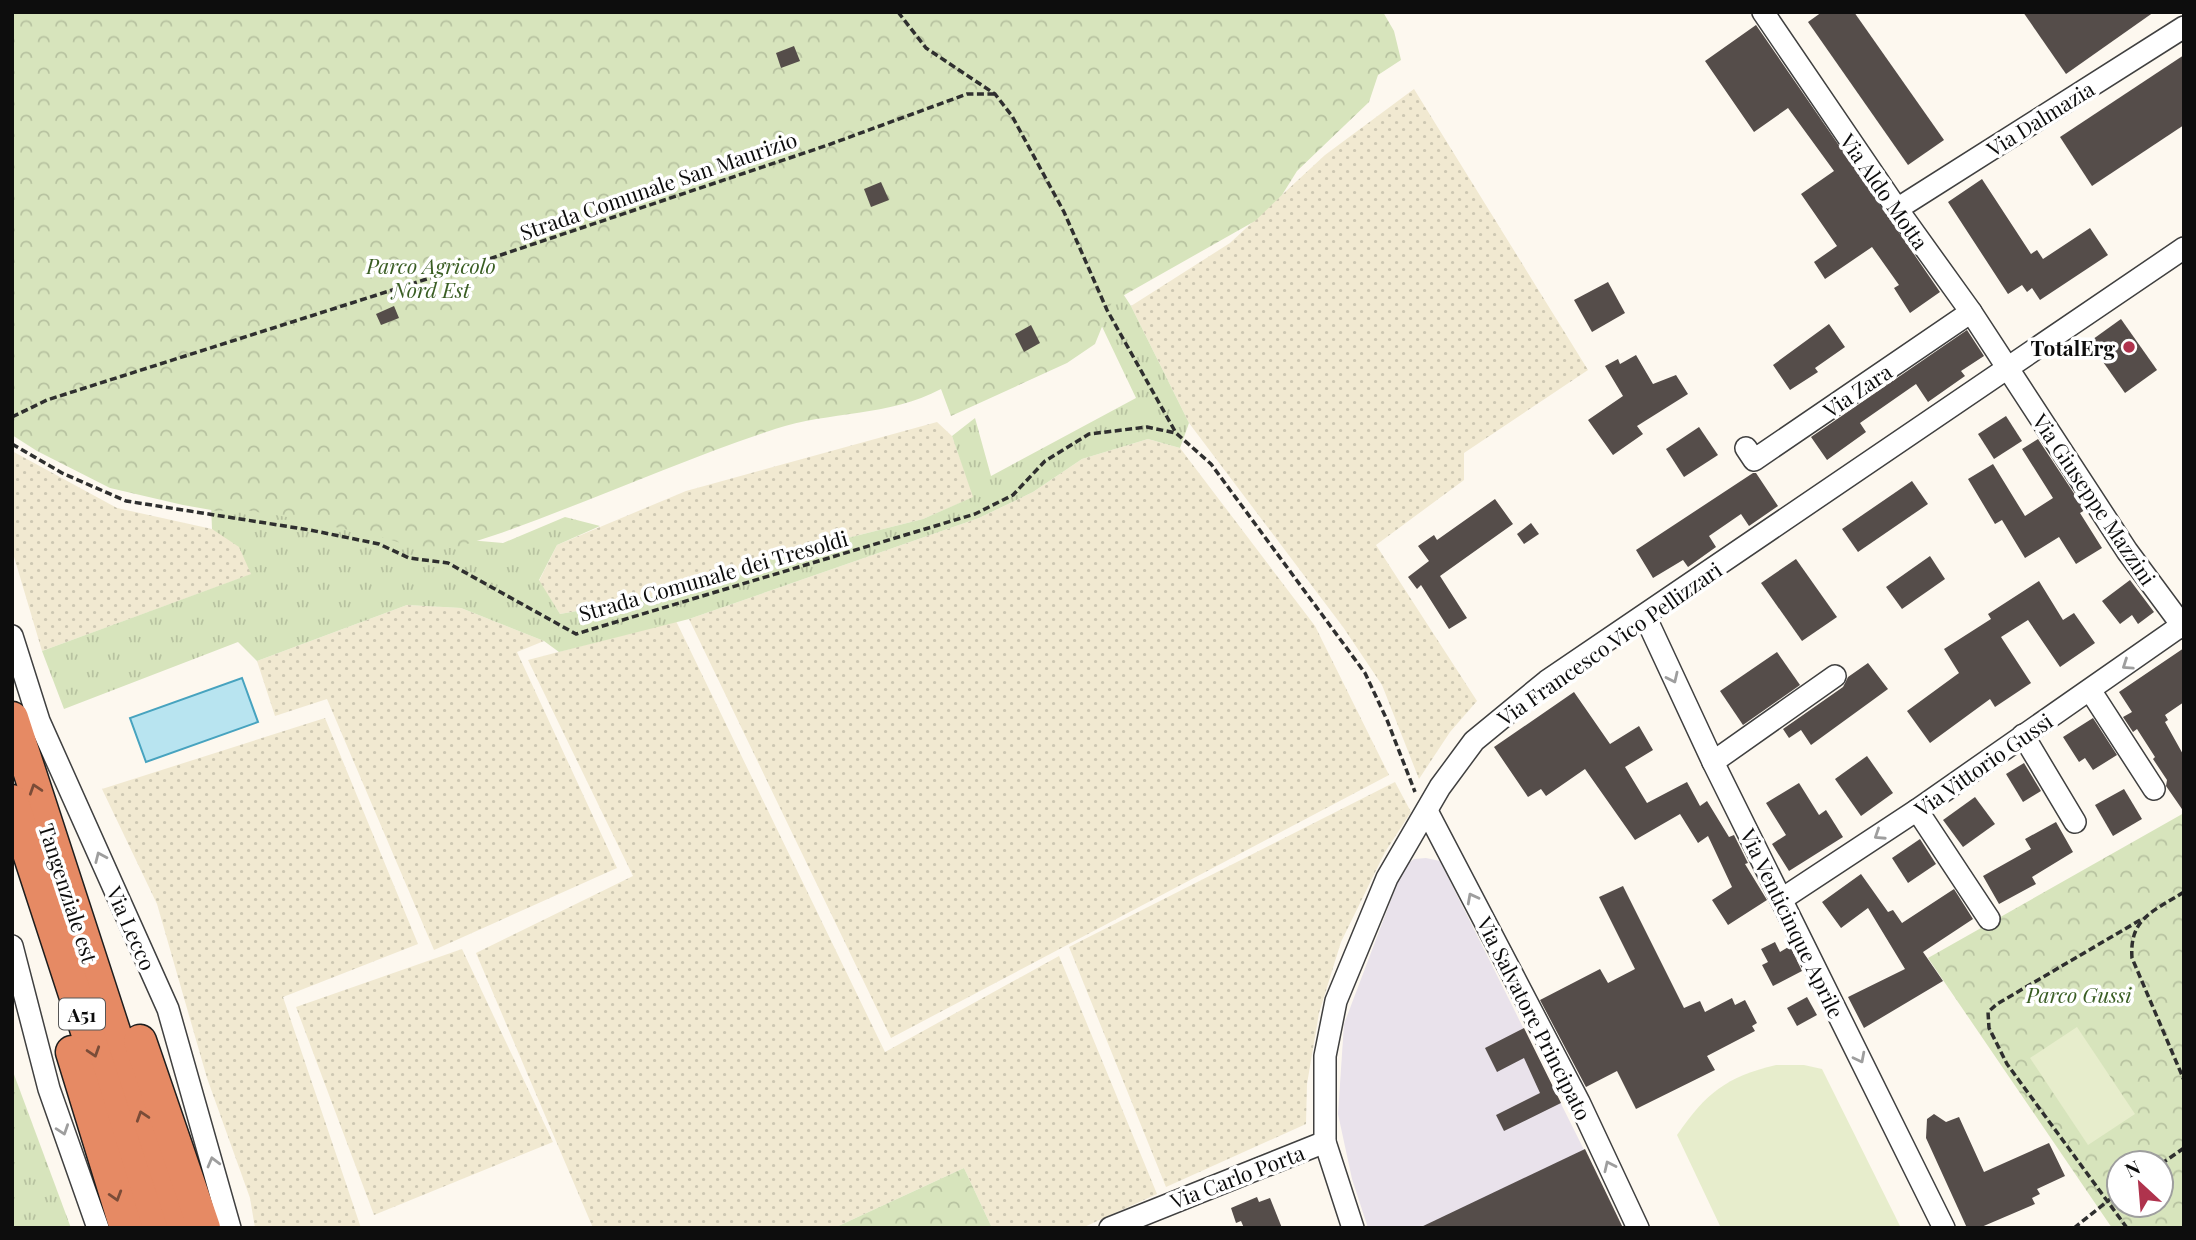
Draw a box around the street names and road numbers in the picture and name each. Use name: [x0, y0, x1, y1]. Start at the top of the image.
street label: Via Dalmazia: [1980, 74, 2099, 163]
street label: Strada Comunale San Maurizio: [516, 124, 800, 246]
street label: Via Aldo Motta: [1834, 127, 1936, 255]
street label: Via Zara: [1816, 357, 1897, 424]
street label: Via Giuseppe Mazzini: [2027, 407, 2163, 590]
street label: Strada Comunale dei Tresoldi: [575, 523, 851, 627]
street label: Via Francesco Vico Pellizzari: [1491, 555, 1727, 732]
street label: Via Vittorio Gussi: [1908, 706, 2057, 822]
street label: Tangenziale est: [33, 820, 105, 967]
street label: Via Venticinque Aprile: [1734, 823, 1851, 1022]
street label: Via Lecco: [101, 881, 163, 974]
street label: Via Salvatore Principato: [1471, 911, 1598, 1124]
road number: A51: [59, 998, 105, 1030]
street label: Via Carlo Porta: [1165, 1137, 1309, 1215]

